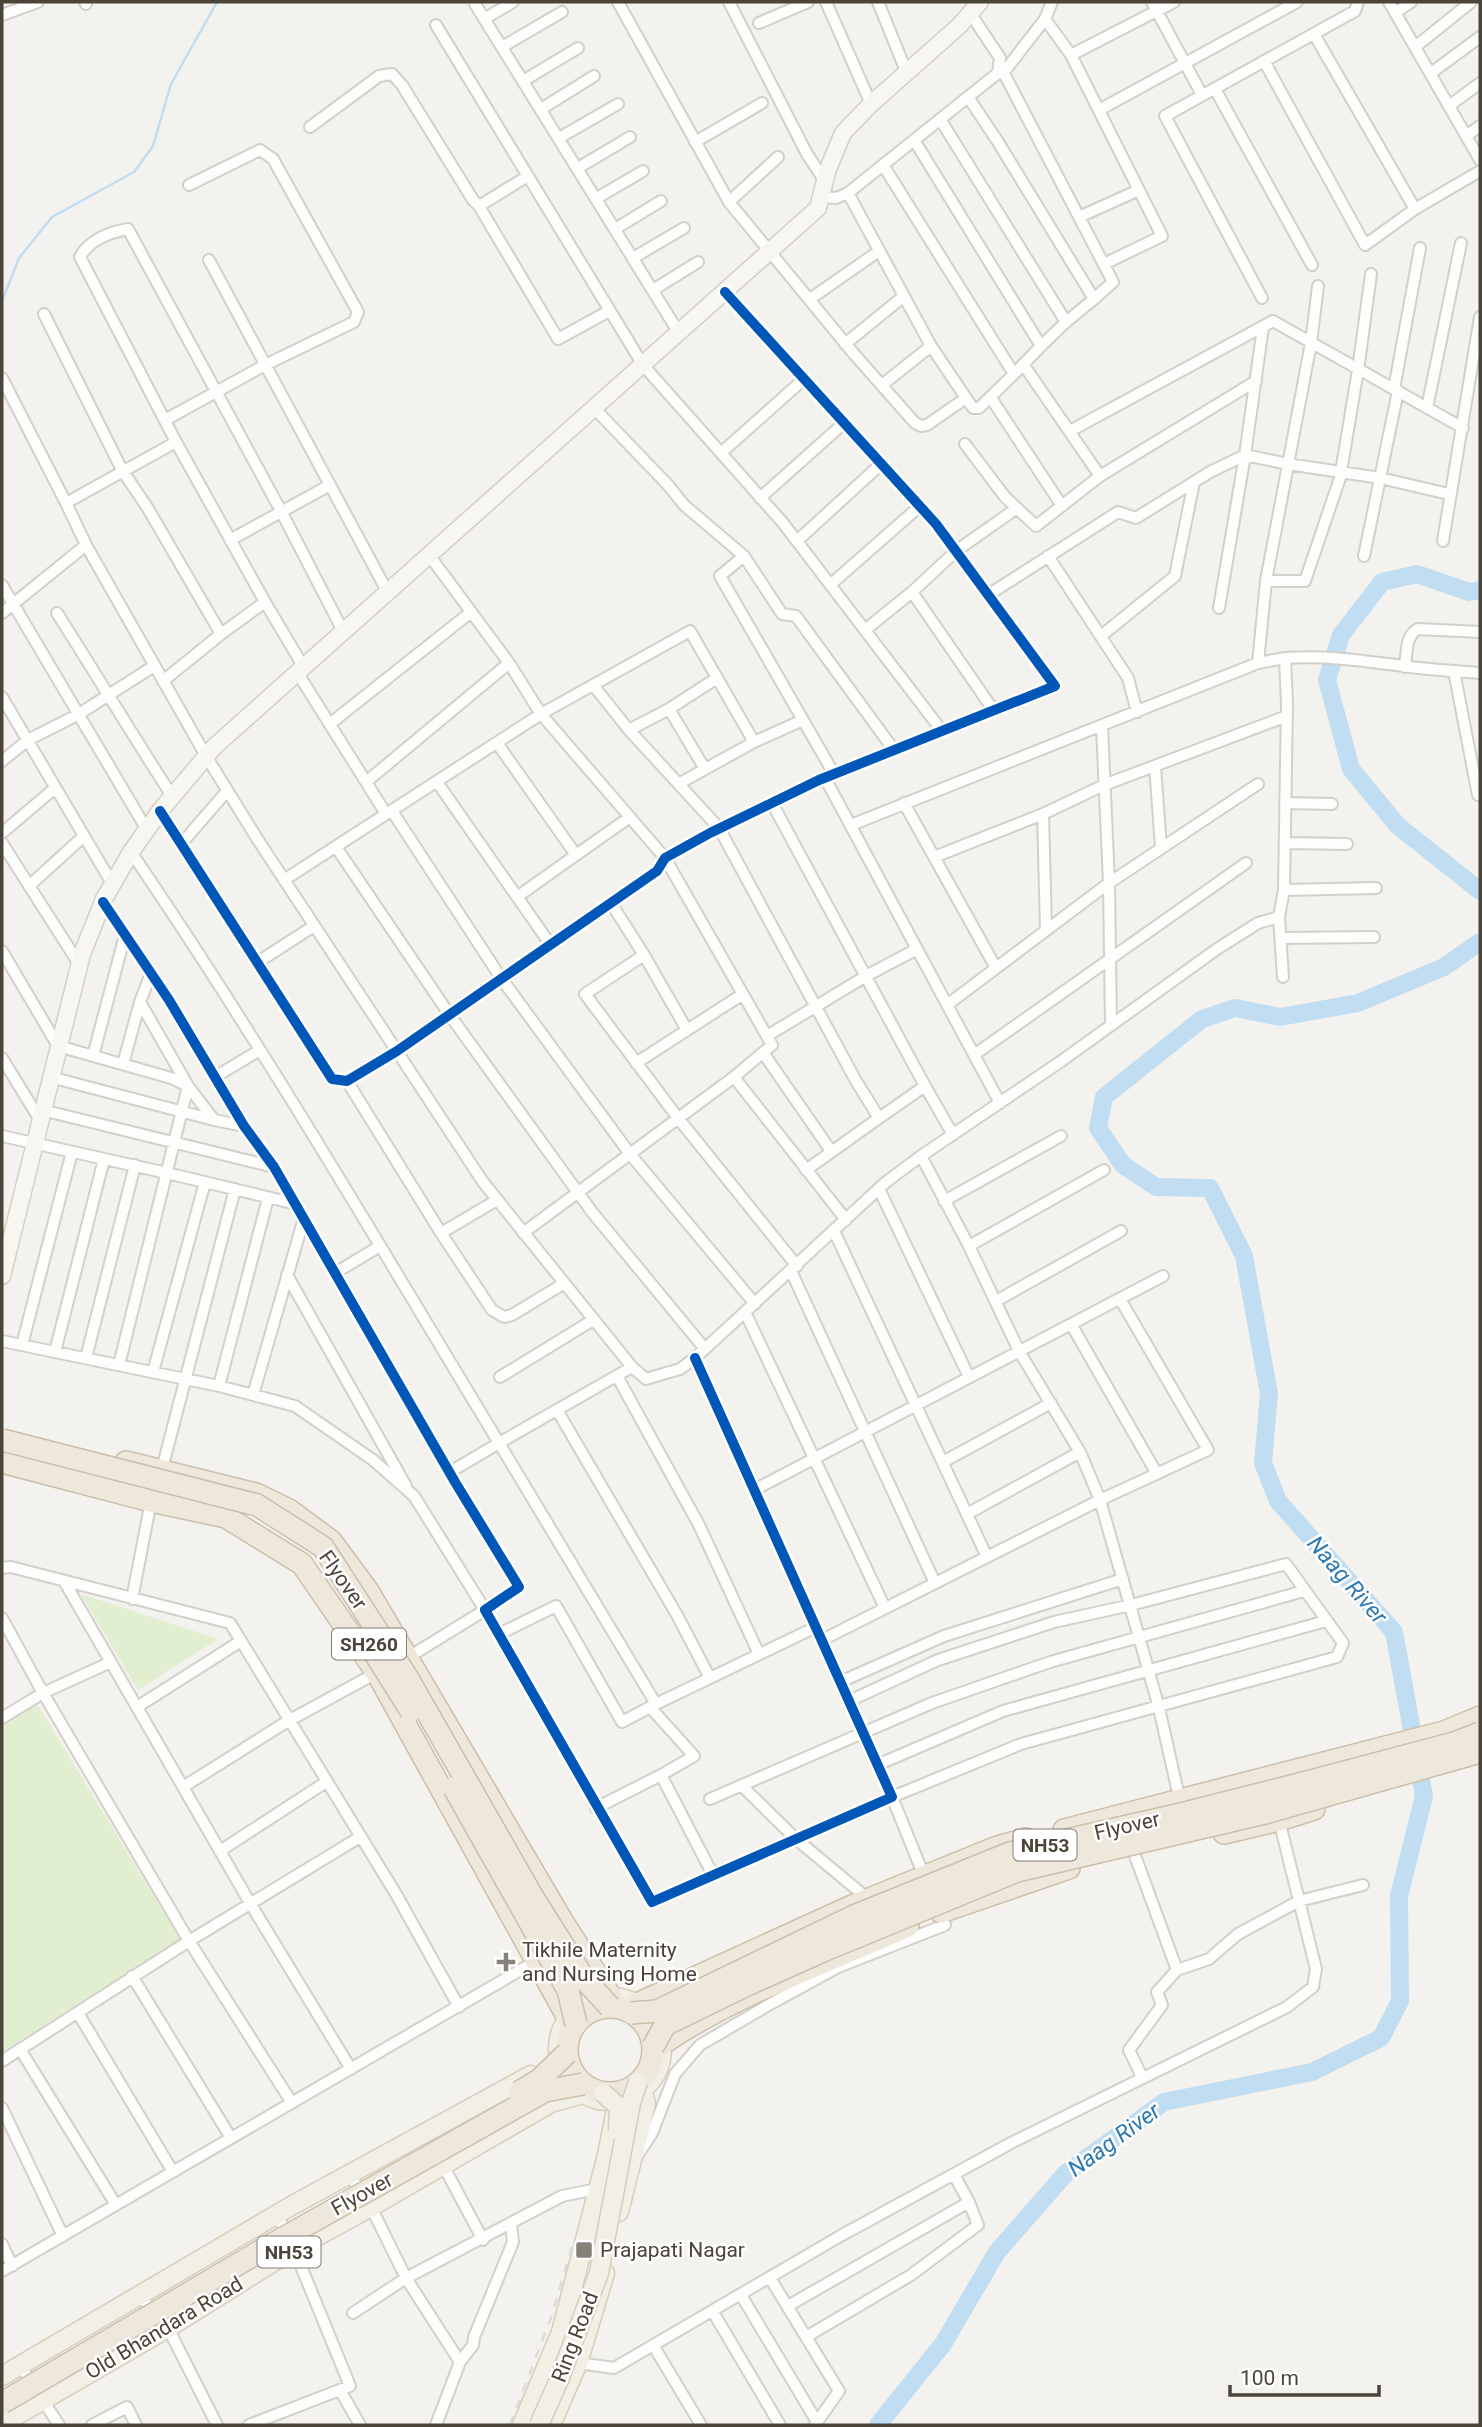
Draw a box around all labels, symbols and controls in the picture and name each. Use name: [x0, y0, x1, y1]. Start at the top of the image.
water label: Naag River: [1302, 1531, 1393, 1631]
street label: Flyover: [314, 1546, 372, 1614]
road number: SH260: [332, 1628, 406, 1660]
street label: Flyover: [1092, 1807, 1162, 1845]
road number: NH53: [1014, 1829, 1076, 1860]
place label: Tikhile Maternity and Nursing Home: [522, 1938, 697, 1986]
marker: Tikhile Maternity and Nursing Home: [496, 1952, 516, 1972]
water label: Naag River: [1063, 2097, 1167, 2183]
street label: Flyover: [327, 2167, 397, 2221]
road number: NH53: [258, 2236, 320, 2268]
place label: Prajapati Nagar: [600, 2238, 745, 2262]
marker: Prajapati Nagar: [574, 2240, 594, 2260]
street label: Old Bhandara Road: [81, 2272, 247, 2384]
street label: Ring Road: [547, 2288, 603, 2386]
scale bar: [1230, 2354, 1379, 2398]
text: 100 m: [1240, 2366, 1299, 2390]

